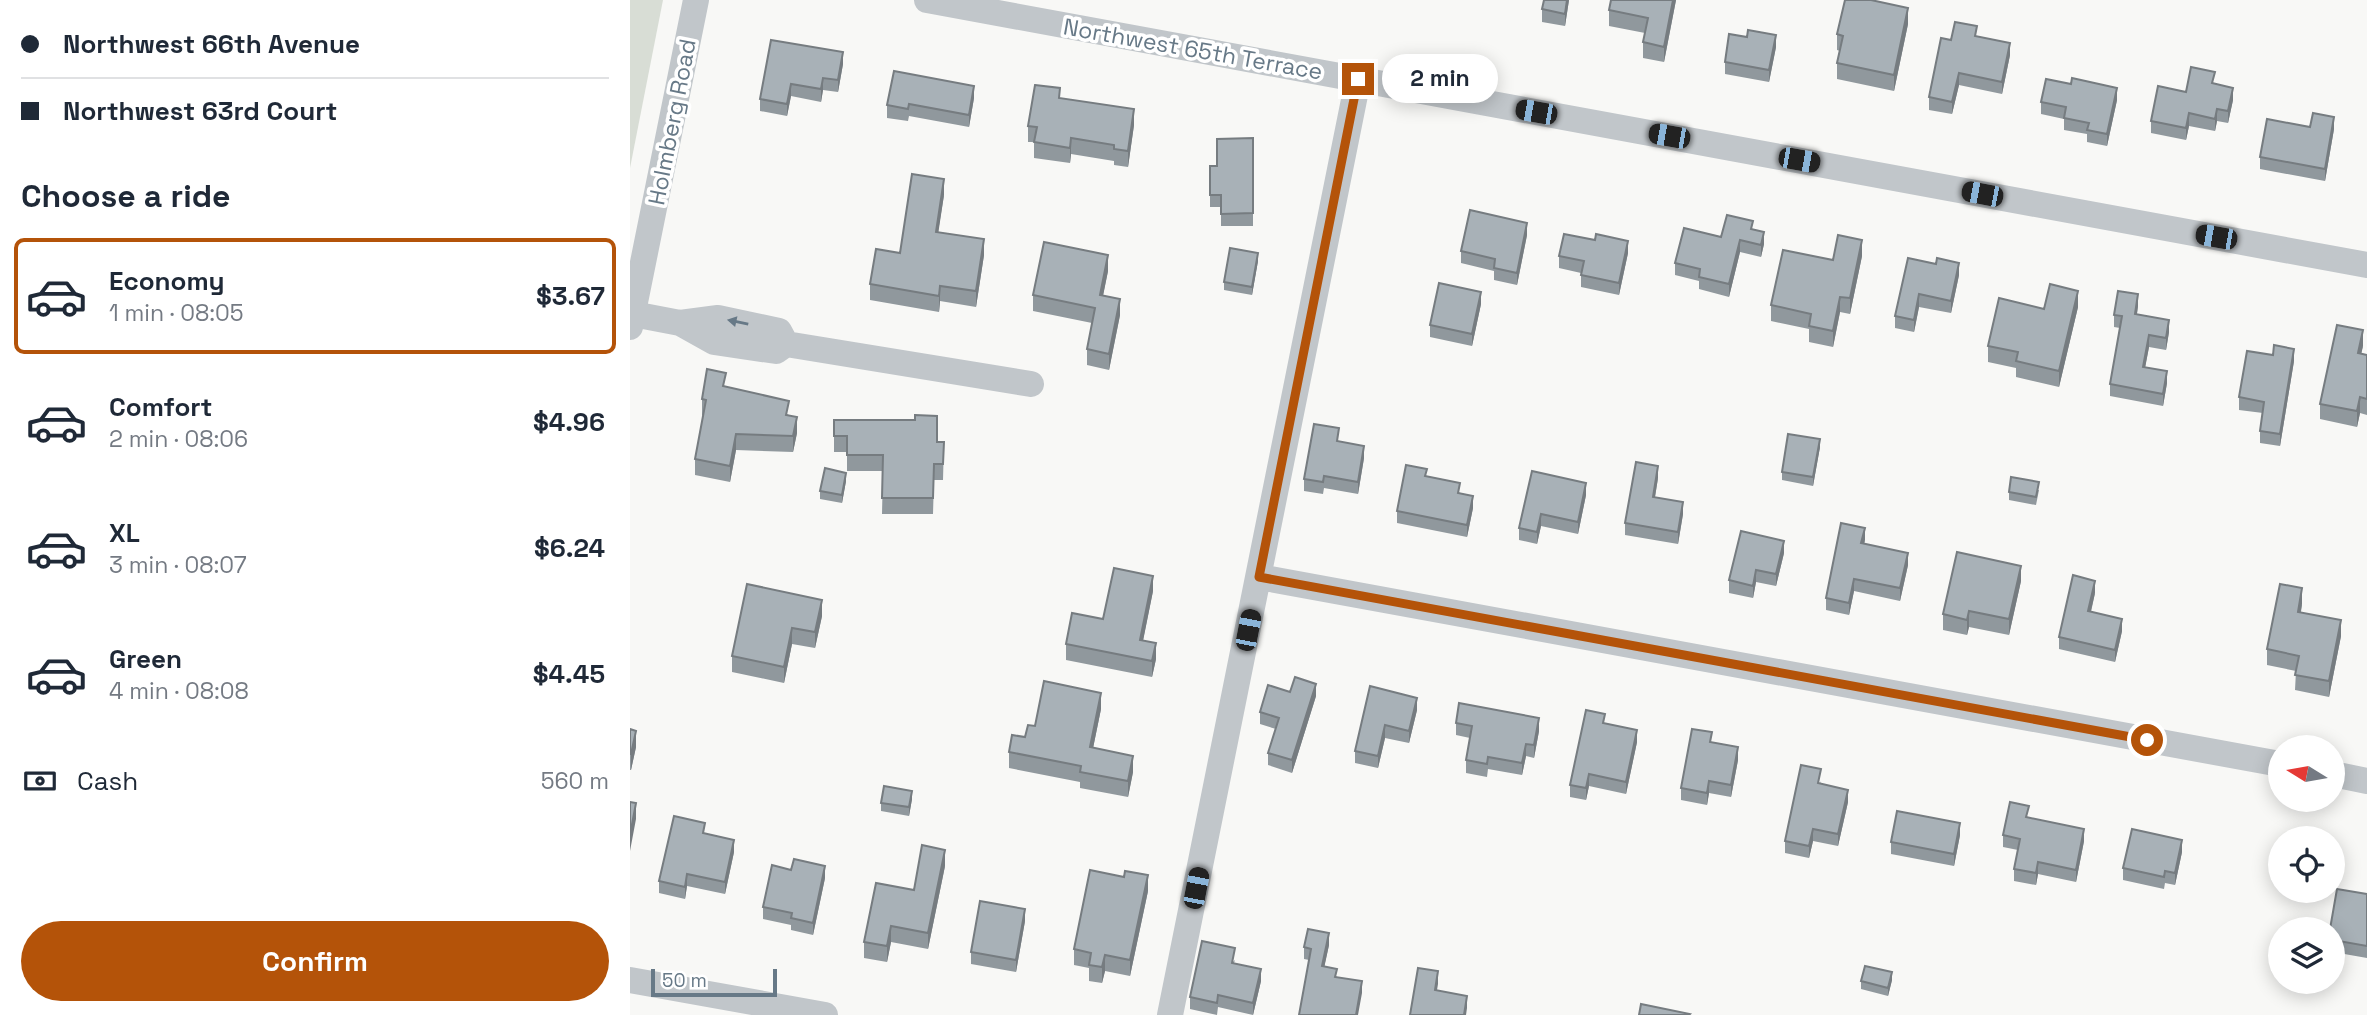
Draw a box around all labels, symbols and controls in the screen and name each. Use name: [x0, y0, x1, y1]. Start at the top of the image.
street label: Northwest 65th Terrace: [1061, 11, 1325, 87]
text: Northwest 66th Avenue: [63, 27, 360, 61]
street label: Holmberg Road: [641, 36, 703, 208]
callout: 2 min: [1382, 55, 1498, 104]
route end: [1342, 63, 1374, 95]
text: 2 min: [1410, 63, 1470, 93]
text: Northwest 63rd Court: [63, 94, 337, 128]
car: [1514, 98, 1559, 126]
car: [1647, 122, 1692, 150]
car: [1777, 146, 1822, 174]
text: Choose a ride: [21, 176, 231, 216]
car: [1960, 180, 2005, 208]
car: [2194, 223, 2239, 251]
text: Economy: [109, 264, 225, 298]
icon: car: [25, 265, 88, 328]
text: $3.67: [536, 279, 605, 313]
text: 1 min · 08:05: [109, 298, 244, 328]
one-way arrow: [727, 317, 749, 328]
text: Comfort: [109, 390, 212, 424]
icon: car: [25, 391, 88, 454]
text: $4.96: [533, 405, 605, 439]
text: 2 min · 08:06: [109, 424, 248, 454]
text: XL: [109, 516, 140, 550]
icon: car: [25, 517, 88, 580]
text: $6.24: [534, 531, 605, 565]
text: 3 min · 08:07: [109, 550, 247, 580]
car: [1234, 607, 1263, 653]
text: Green: [109, 642, 182, 676]
icon: car: [25, 643, 88, 706]
text: $4.45: [533, 657, 605, 691]
text: 4 min · 08:08: [109, 676, 249, 706]
route start: [2131, 724, 2163, 756]
north arrow: [2268, 735, 2345, 812]
map controls: [2268, 735, 2345, 994]
icon: cash: [21, 762, 59, 800]
text: Cash: [77, 764, 138, 798]
text: 560 m: [541, 766, 609, 796]
button: locate: [2268, 826, 2345, 903]
car: [1182, 865, 1211, 911]
button: layers: [2268, 917, 2345, 994]
button: Confirm: [21, 921, 609, 1001]
scale bar: [651, 966, 777, 998]
text: 50 m: [662, 968, 707, 993]

